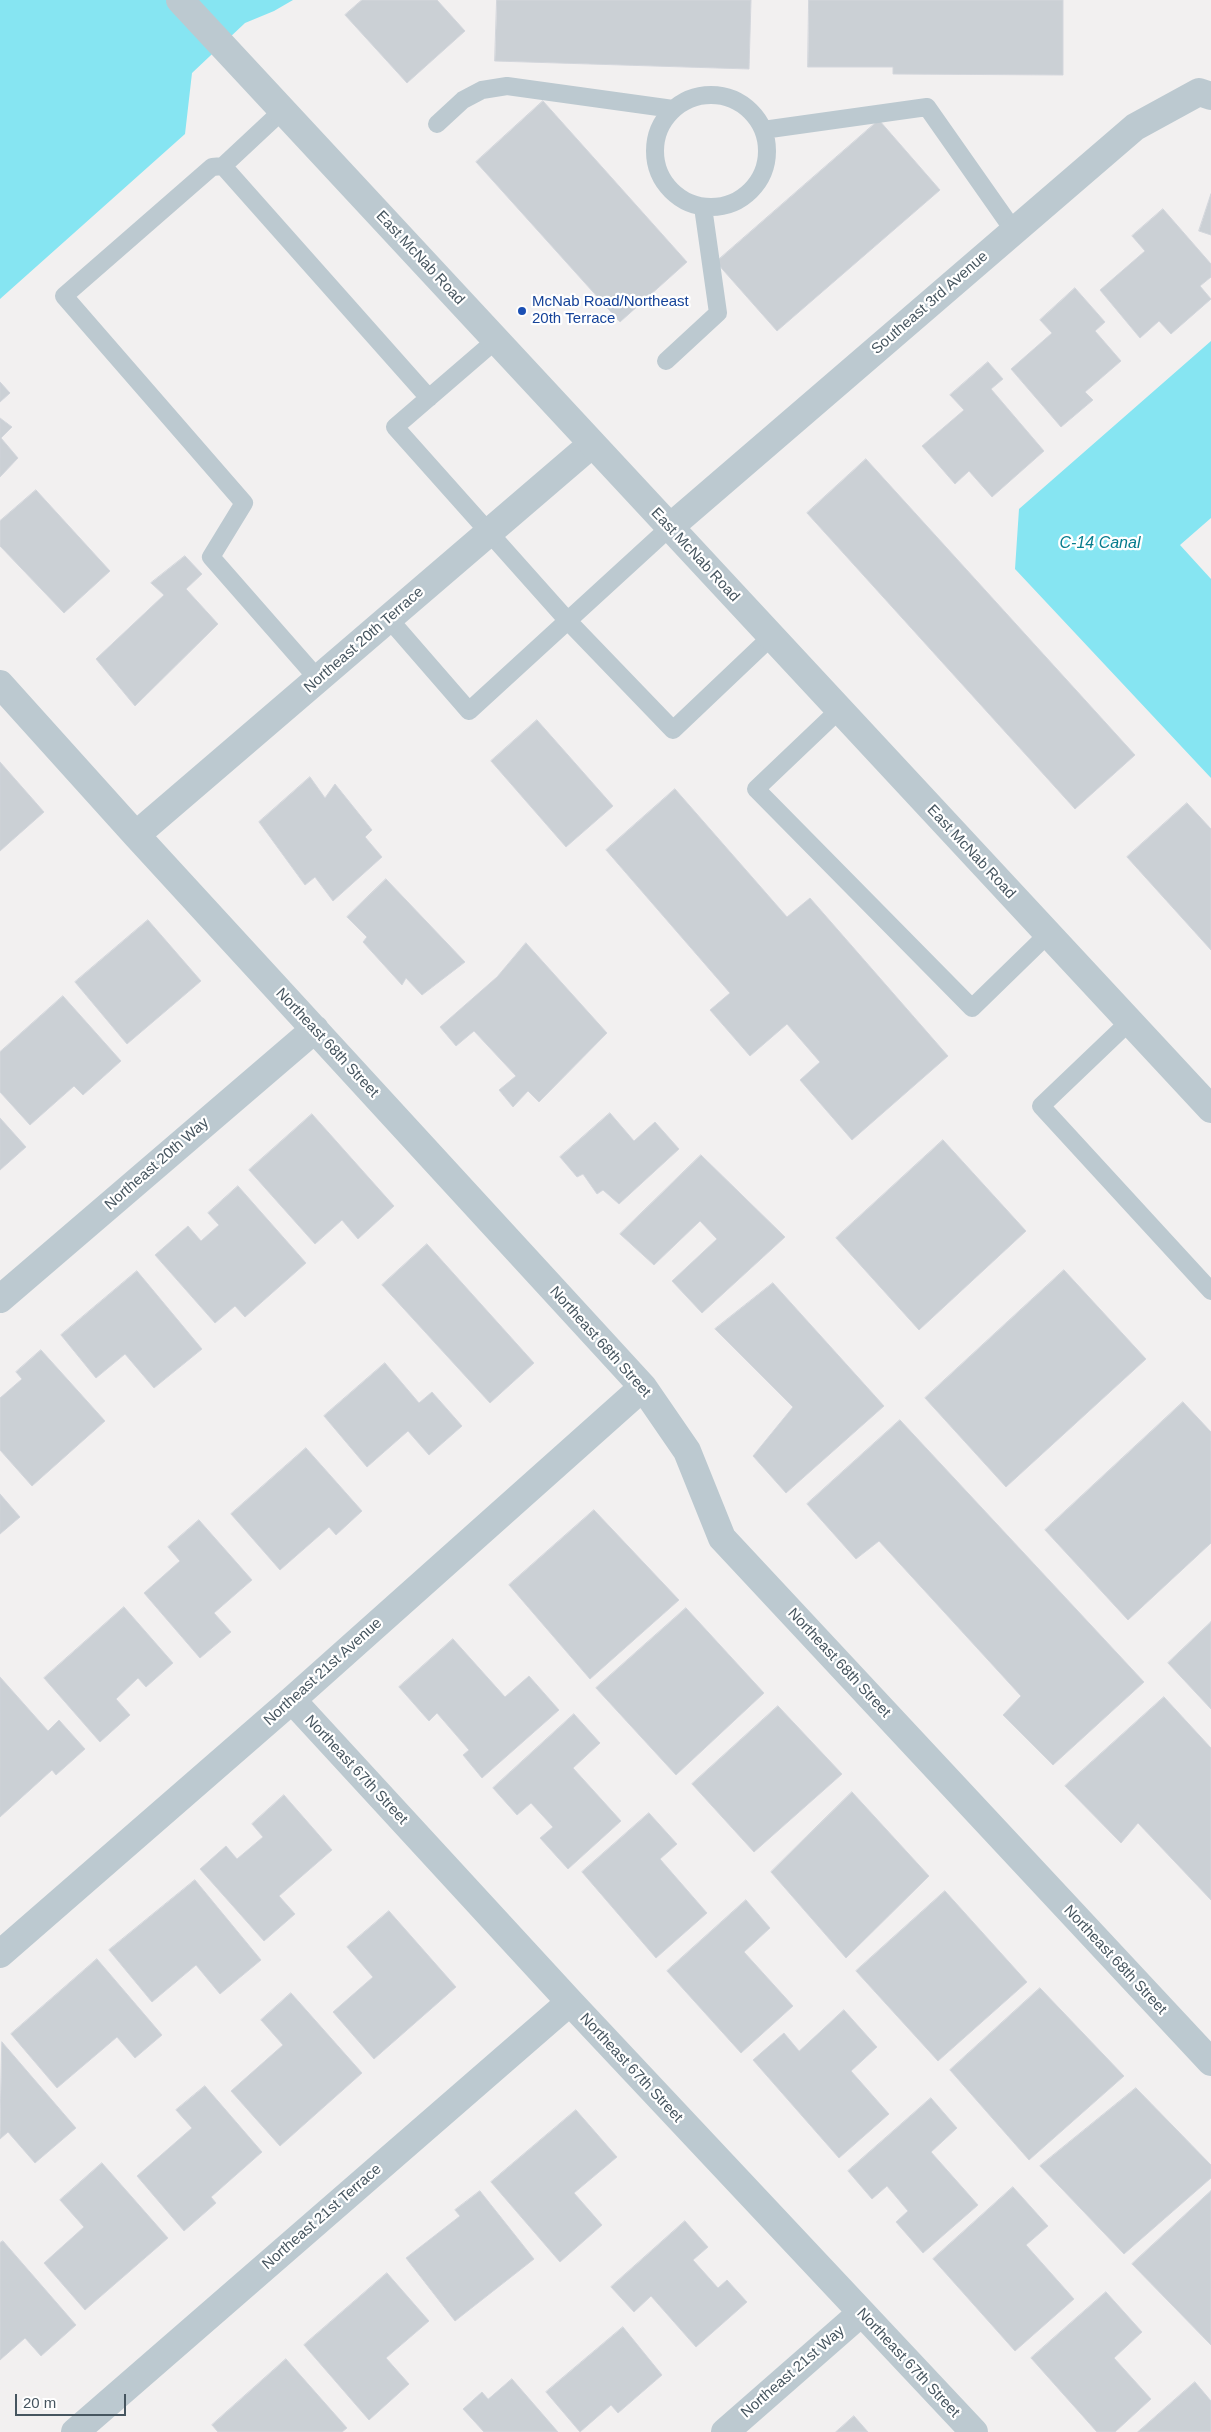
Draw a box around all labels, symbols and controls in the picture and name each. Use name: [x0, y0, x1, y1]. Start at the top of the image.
street label: East McNab Road: [372, 207, 468, 309]
street label: Southeast 3rd Avenue: [868, 248, 992, 358]
place label: McNab Road/Northeast 20th Terrace: [532, 293, 689, 328]
marker: McNab Road/Northeast 20th Terrace: [516, 305, 528, 317]
street label: East McNab Road: [647, 504, 743, 606]
water label: C-14 Canal: [1060, 534, 1140, 554]
street label: Northeast 20th Terrace: [301, 583, 427, 697]
street label: East McNab Road: [923, 801, 1019, 903]
street label: Northeast 68th Street: [272, 985, 382, 1101]
street label: Northeast 20th Way: [101, 1114, 213, 1214]
street label: Northeast 68th Street: [546, 1283, 654, 1401]
street label: Northeast 68th Street: [784, 1605, 894, 1721]
street label: Northeast 21st Avenue: [260, 1614, 386, 1730]
street label: Northeast 67th Street: [301, 1712, 411, 1828]
street label: Northeast 68th Street: [1060, 1902, 1170, 2018]
street label: Northeast 67th Street: [576, 2010, 686, 2126]
street label: Northeast 21st Terrace: [259, 2160, 385, 2274]
street label: Northeast 67th Street: [853, 2305, 963, 2421]
street label: Northeast 21st Way: [738, 2322, 848, 2422]
scale bar: [18, 2384, 129, 2416]
text: 20 m: [23, 2394, 56, 2411]

